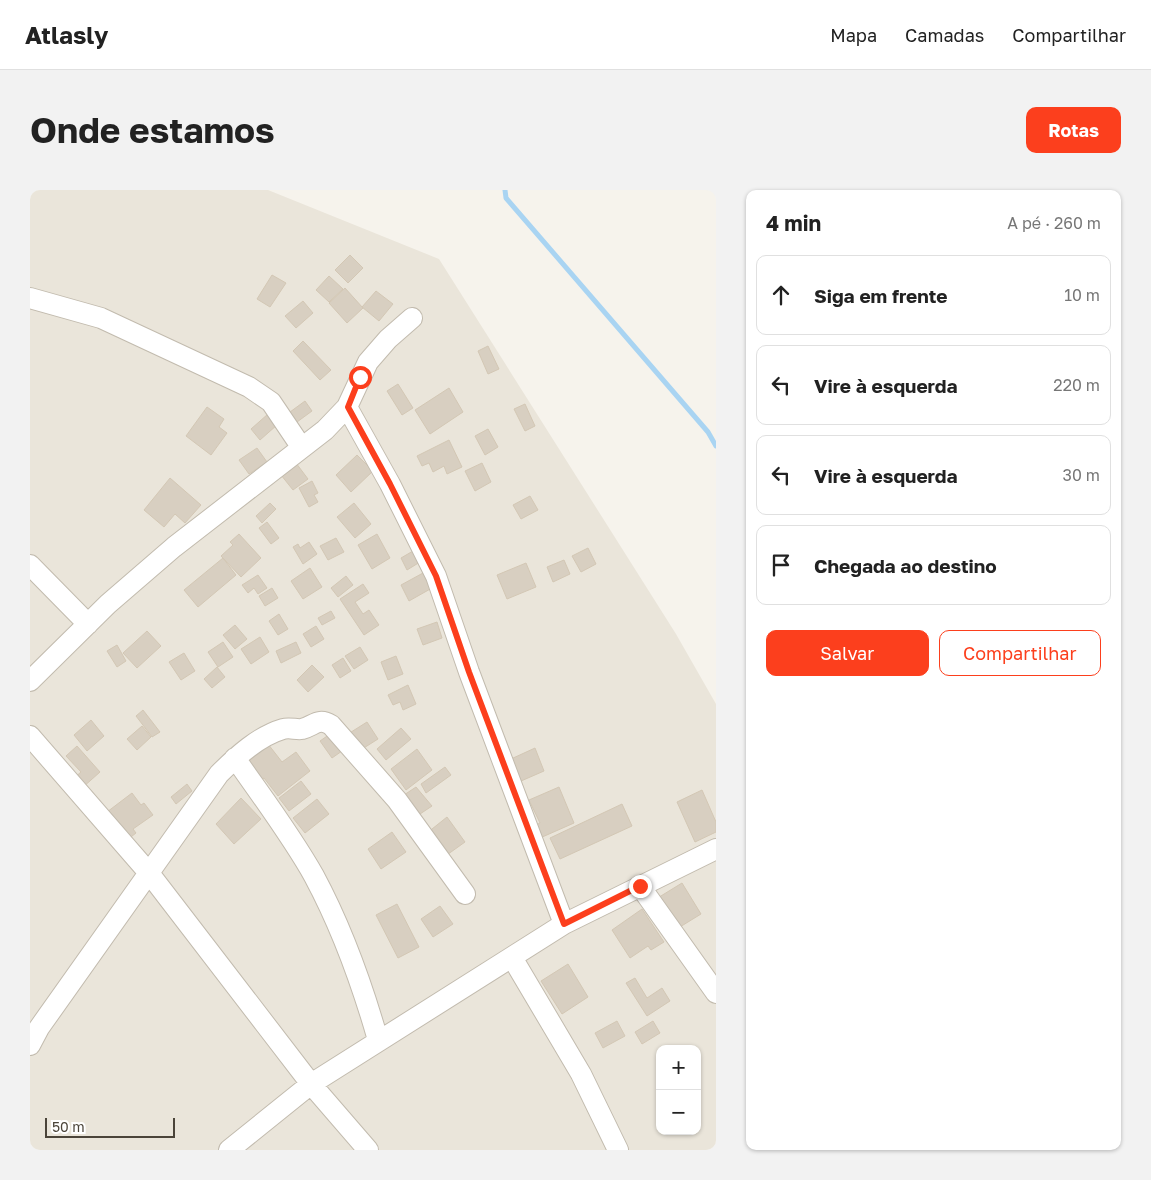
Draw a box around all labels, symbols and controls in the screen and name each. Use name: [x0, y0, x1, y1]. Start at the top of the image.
text: Atlasly: [25, 20, 108, 49]
text: Mapa: [830, 24, 877, 46]
text: Camadas: [905, 24, 984, 46]
text: Compartilhar: [1012, 24, 1126, 46]
button: Rotas: [1026, 107, 1121, 153]
text: Onde estamos: [30, 109, 275, 151]
text: 4 min: [766, 210, 821, 236]
text: A pé · 260 m: [1007, 213, 1101, 233]
icon: ahead: [767, 281, 795, 309]
text: Siga em frente: [814, 284, 948, 307]
text: 10 m: [1064, 285, 1100, 305]
route start: [349, 366, 372, 389]
icon: left: [767, 371, 795, 399]
text: Vire à esquerda: [814, 374, 957, 397]
text: 220 m: [1053, 375, 1100, 395]
icon: left: [767, 461, 795, 489]
text: Vire à esquerda: [814, 464, 957, 487]
text: 30 m: [1063, 465, 1100, 485]
icon: arrive: [767, 551, 795, 579]
text: Chegada ao destino: [814, 554, 997, 577]
button: Salvar: [766, 630, 929, 676]
button: Compartilhar: [939, 630, 1101, 676]
route end: [629, 875, 652, 898]
map controls: [656, 1045, 701, 1135]
button: +: [656, 1045, 701, 1090]
button: −: [656, 1090, 701, 1135]
scale bar: [45, 1115, 175, 1138]
text: 50 m: [52, 1118, 85, 1135]

